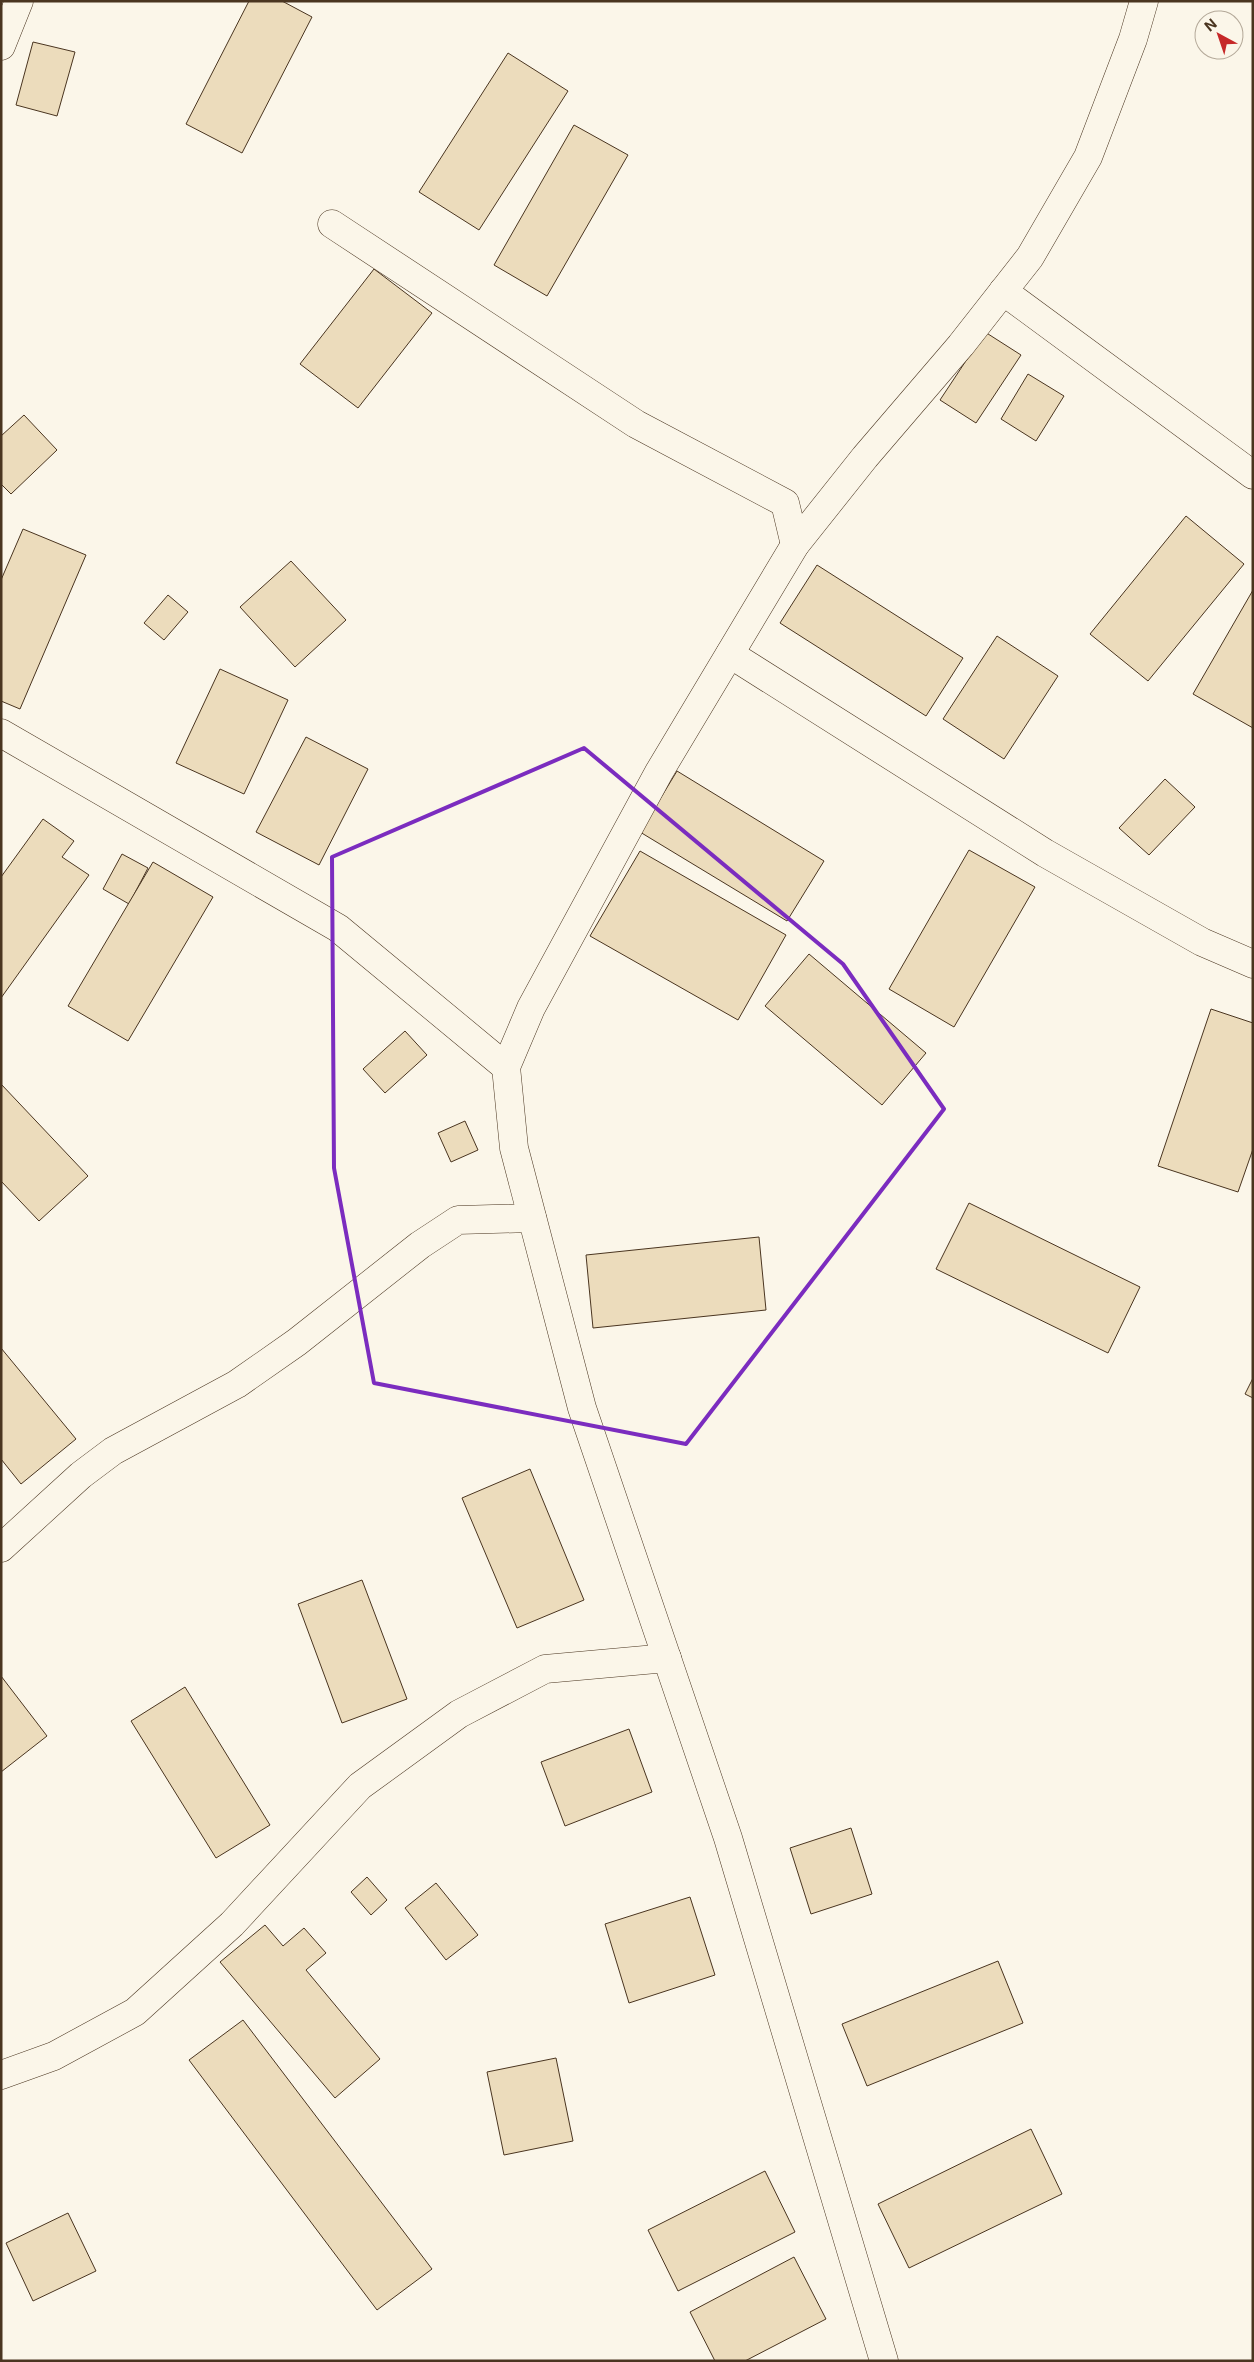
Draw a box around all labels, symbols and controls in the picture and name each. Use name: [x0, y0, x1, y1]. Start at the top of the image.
north arrow: [1194, 10, 1244, 60]
text: N: [1201, 15, 1220, 35]

